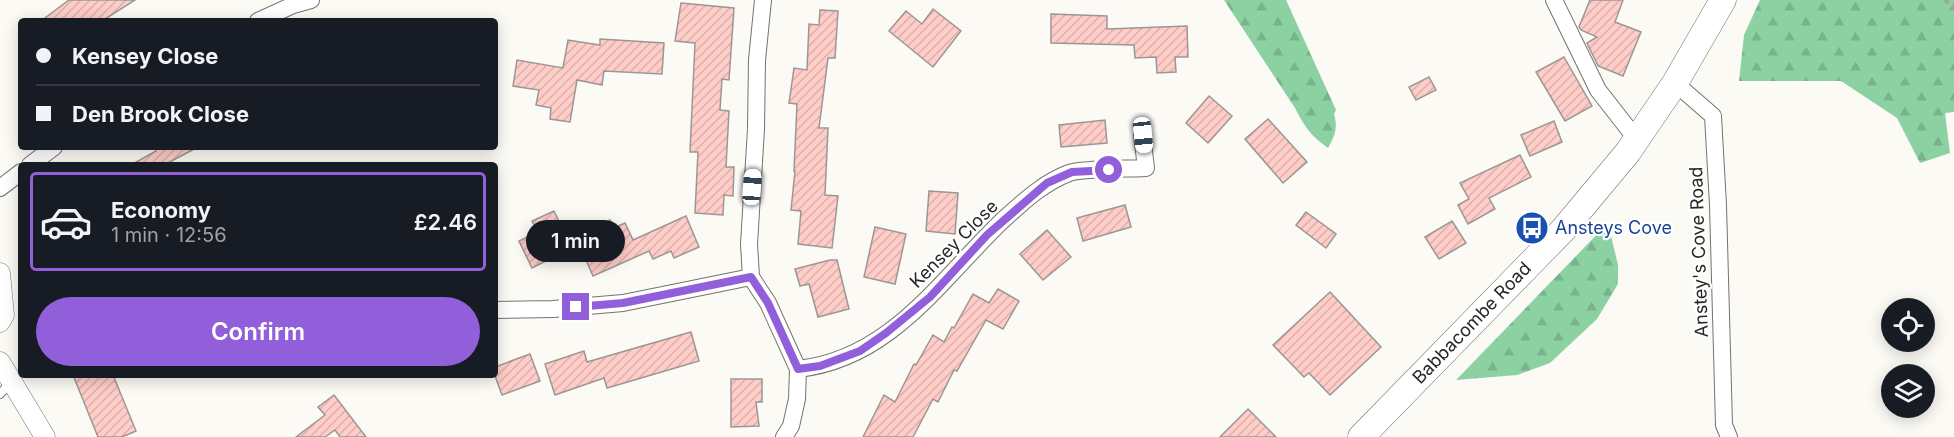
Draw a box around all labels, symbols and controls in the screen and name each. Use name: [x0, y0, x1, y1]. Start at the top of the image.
text: Kensey Close: [72, 43, 218, 69]
text: Den Brook Close: [72, 101, 249, 127]
car: [1132, 116, 1154, 154]
route start: [1095, 156, 1122, 183]
street label: Anstey's Cove Road: [1685, 166, 1712, 338]
car: [742, 168, 762, 206]
icon: car: [39, 195, 93, 249]
street label: Kensey Close: [905, 195, 1002, 292]
text: Economy: [111, 197, 211, 223]
text: £2.46: [414, 209, 477, 235]
bus stop icon: Ansteys Cove: [1514, 210, 1550, 246]
place label: Ansteys Cove: [1555, 217, 1672, 238]
callout: 1 min: [526, 220, 626, 262]
text: 1 min · 12:56: [111, 223, 227, 247]
text: 1 min: [551, 229, 600, 253]
street label: Babbacombe Road: [1408, 257, 1535, 388]
route end: [562, 293, 589, 320]
button: Confirm: [36, 297, 480, 366]
map controls: [1881, 298, 1935, 418]
button: locate: [1881, 298, 1935, 352]
button: layers: [1881, 364, 1935, 418]

